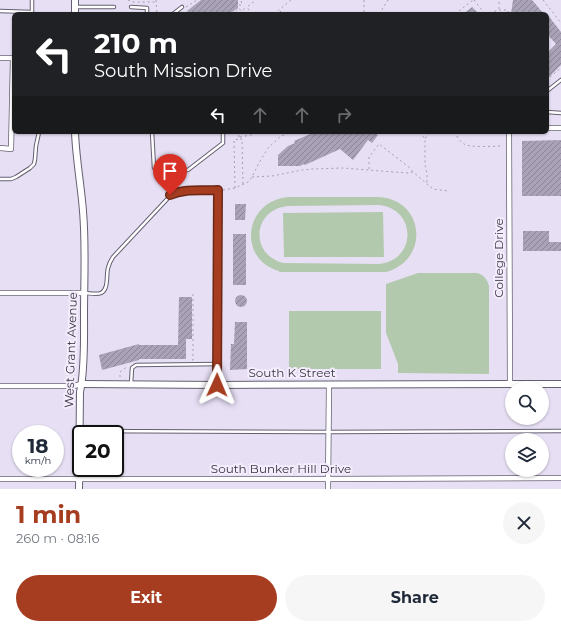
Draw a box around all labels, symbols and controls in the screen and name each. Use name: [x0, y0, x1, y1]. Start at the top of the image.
text: 210 m: [94, 26, 178, 60]
icon: left: [28, 28, 80, 80]
text: South Mission Drive: [94, 60, 272, 82]
icon: left: [207, 104, 229, 126]
icon: ahead: [249, 104, 271, 126]
icon: ahead: [291, 104, 313, 126]
icon: right: [333, 104, 355, 126]
pin: [153, 154, 187, 195]
icon: arrive: [159, 160, 181, 182]
street label: College Drive: [491, 218, 506, 298]
street label: West Grant Avenue: [61, 292, 80, 408]
position arrow: [196, 364, 238, 406]
street label: South K Street: [248, 365, 336, 380]
map controls: [505, 381, 549, 477]
button: search: [505, 381, 549, 425]
speed limit sign: 20: [72, 425, 124, 477]
button: layers: [505, 433, 549, 477]
text: 18: [27, 434, 49, 458]
text: km/h: [25, 454, 51, 467]
street label: South Bunker Hill Drive: [211, 461, 351, 476]
text: 1 min: [16, 500, 81, 529]
button: close: [503, 502, 545, 544]
text: 260 m · 08:16: [16, 530, 99, 546]
button: Exit: [16, 575, 277, 621]
button: Share: [285, 575, 545, 621]

